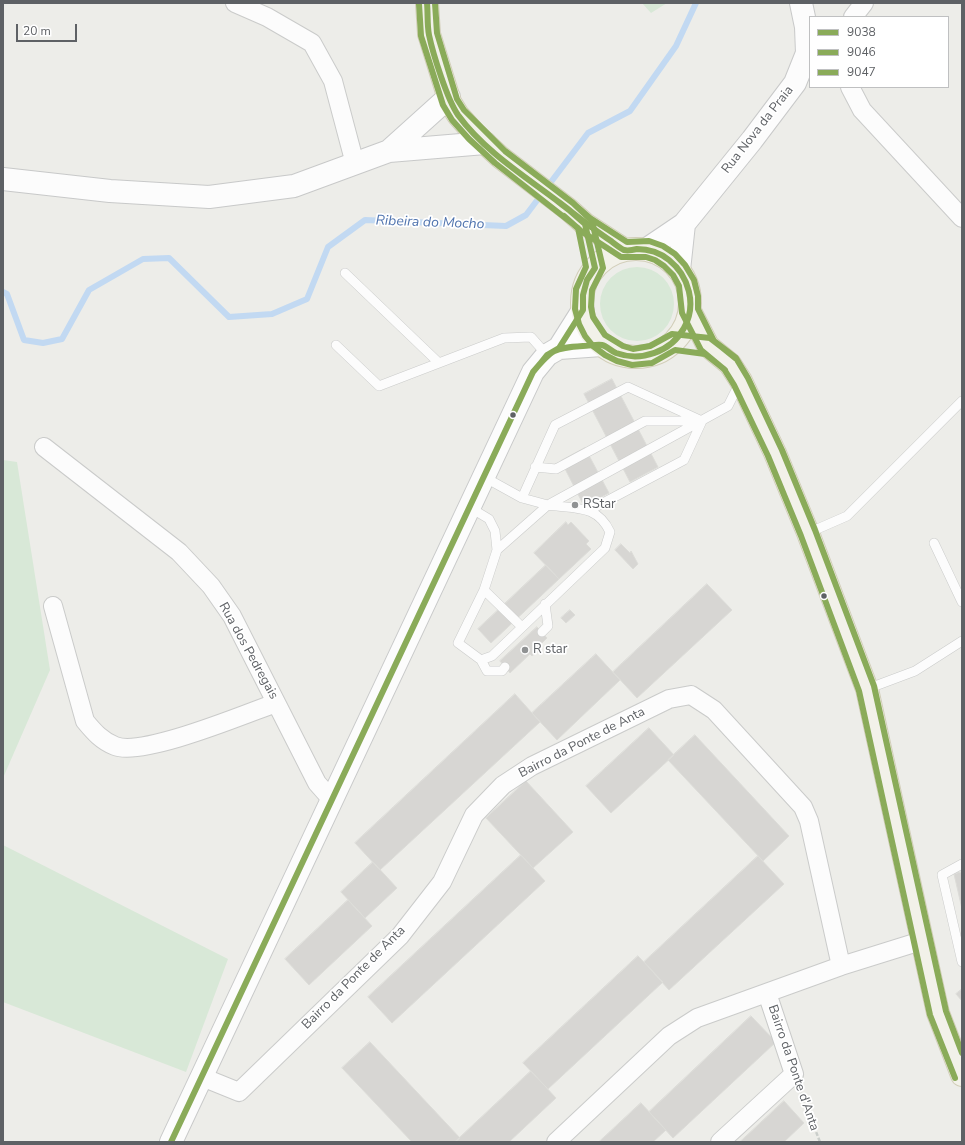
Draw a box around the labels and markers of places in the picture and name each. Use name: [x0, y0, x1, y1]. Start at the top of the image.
unlabelled marker: [508, 410, 518, 420]
place label: RStar: [583, 497, 616, 513]
marker: RStar: [570, 500, 580, 510]
unlabelled marker: [819, 591, 829, 601]
place label: R star: [533, 642, 567, 658]
marker: R star: [520, 645, 530, 655]

